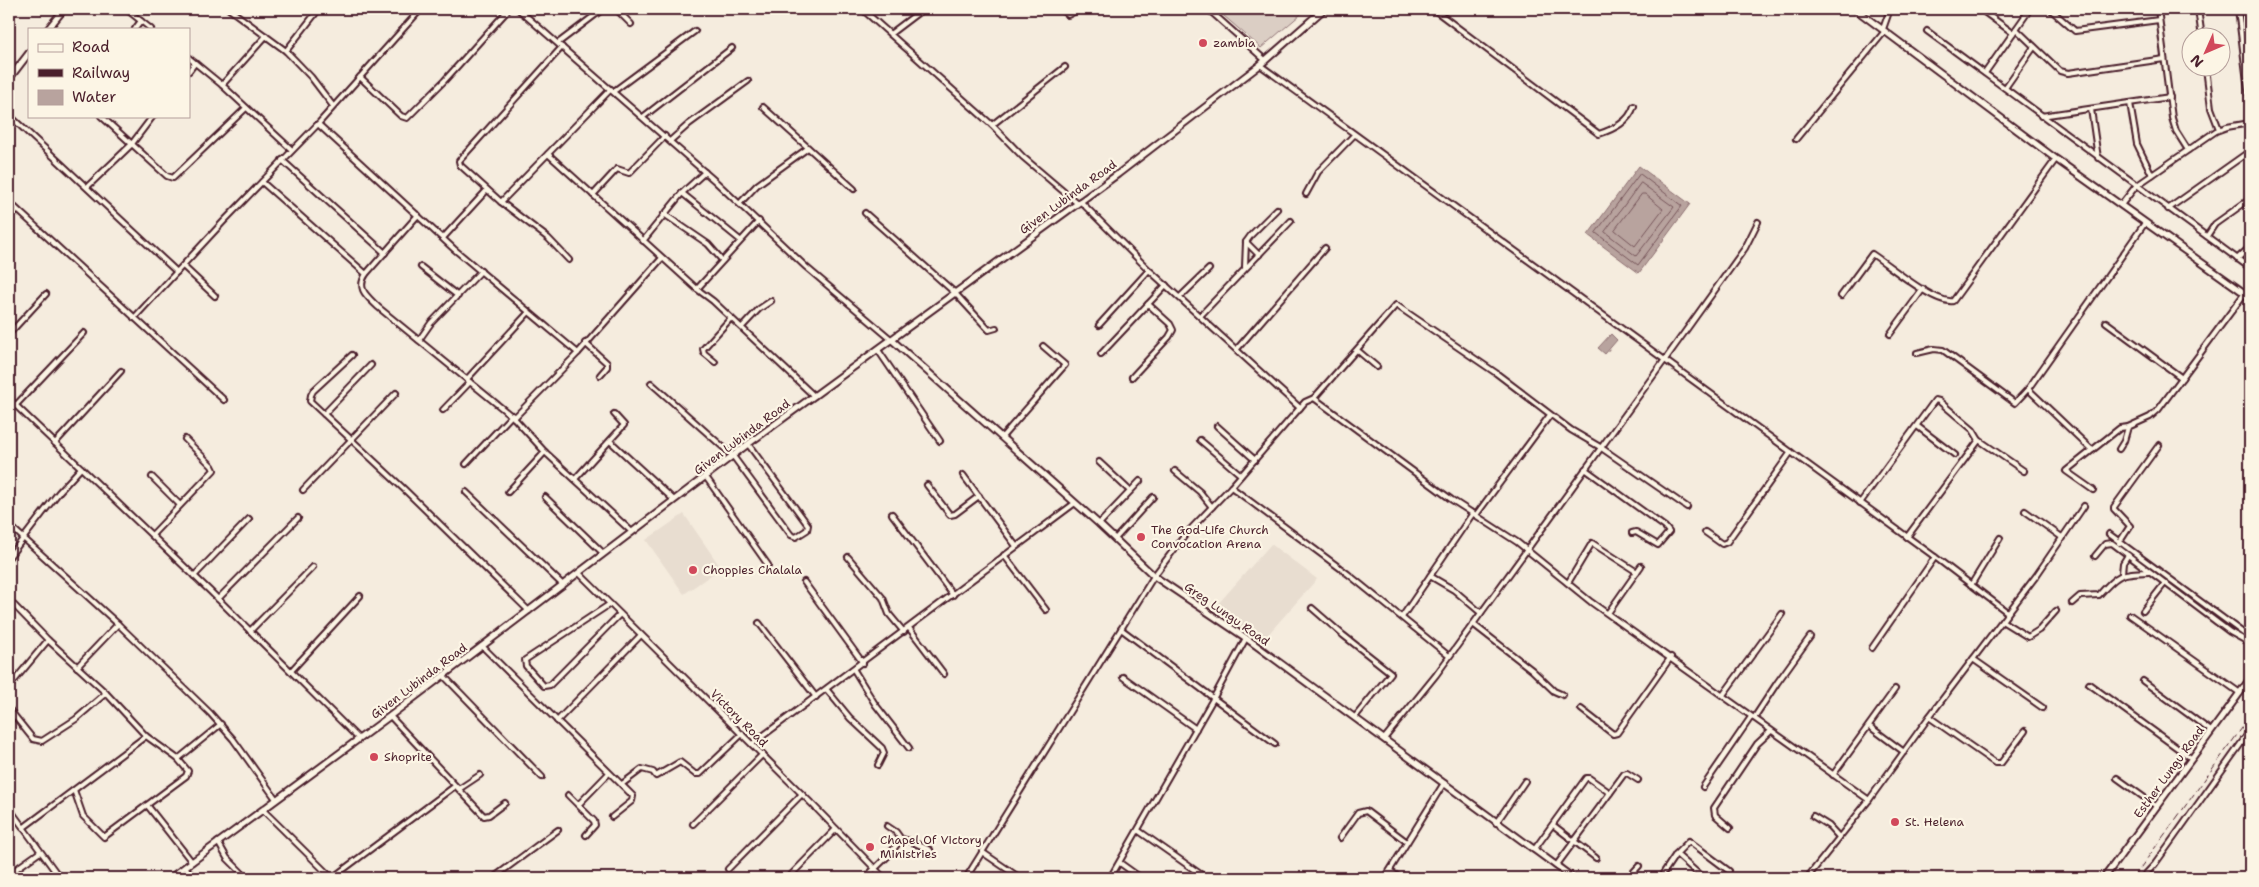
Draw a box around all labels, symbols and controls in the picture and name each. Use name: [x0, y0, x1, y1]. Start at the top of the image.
legend: [28, 28, 190, 118]
north arrow: [2182, 28, 2232, 78]
place label: zambia: [1213, 35, 1256, 51]
text: Road: [72, 37, 110, 57]
marker: zambia: [1197, 37, 1209, 49]
text: N: [2187, 51, 2207, 71]
text: Railway: [72, 63, 130, 83]
text: Water: [72, 87, 116, 107]
street label: Given Lubinda Road: [1016, 156, 1120, 238]
street label: Given Lubinda Road: [691, 395, 794, 478]
place label: The God-Life Church Convocation Arena: [1151, 522, 1269, 552]
marker: The God-Life Church Convocation Arena: [1135, 531, 1147, 543]
place label: Choppies Chalala: [703, 562, 803, 578]
marker: Choppies Chalala: [687, 564, 699, 576]
street label: Greg Lungu Road: [1181, 579, 1273, 650]
street label: Given Lubinda Road: [368, 639, 471, 722]
street label: Victory Road: [707, 686, 772, 751]
street label: Esther Lungu Road: [2130, 722, 2208, 821]
place label: Shoprite: [384, 749, 432, 765]
marker: Shoprite: [368, 751, 380, 763]
place label: St. Helena: [1905, 814, 1965, 830]
marker: St. Helena: [1889, 816, 1901, 828]
place label: Chapel Of Victory Ministries: [880, 832, 982, 862]
marker: Chapel Of Victory Ministries: [864, 841, 876, 853]

